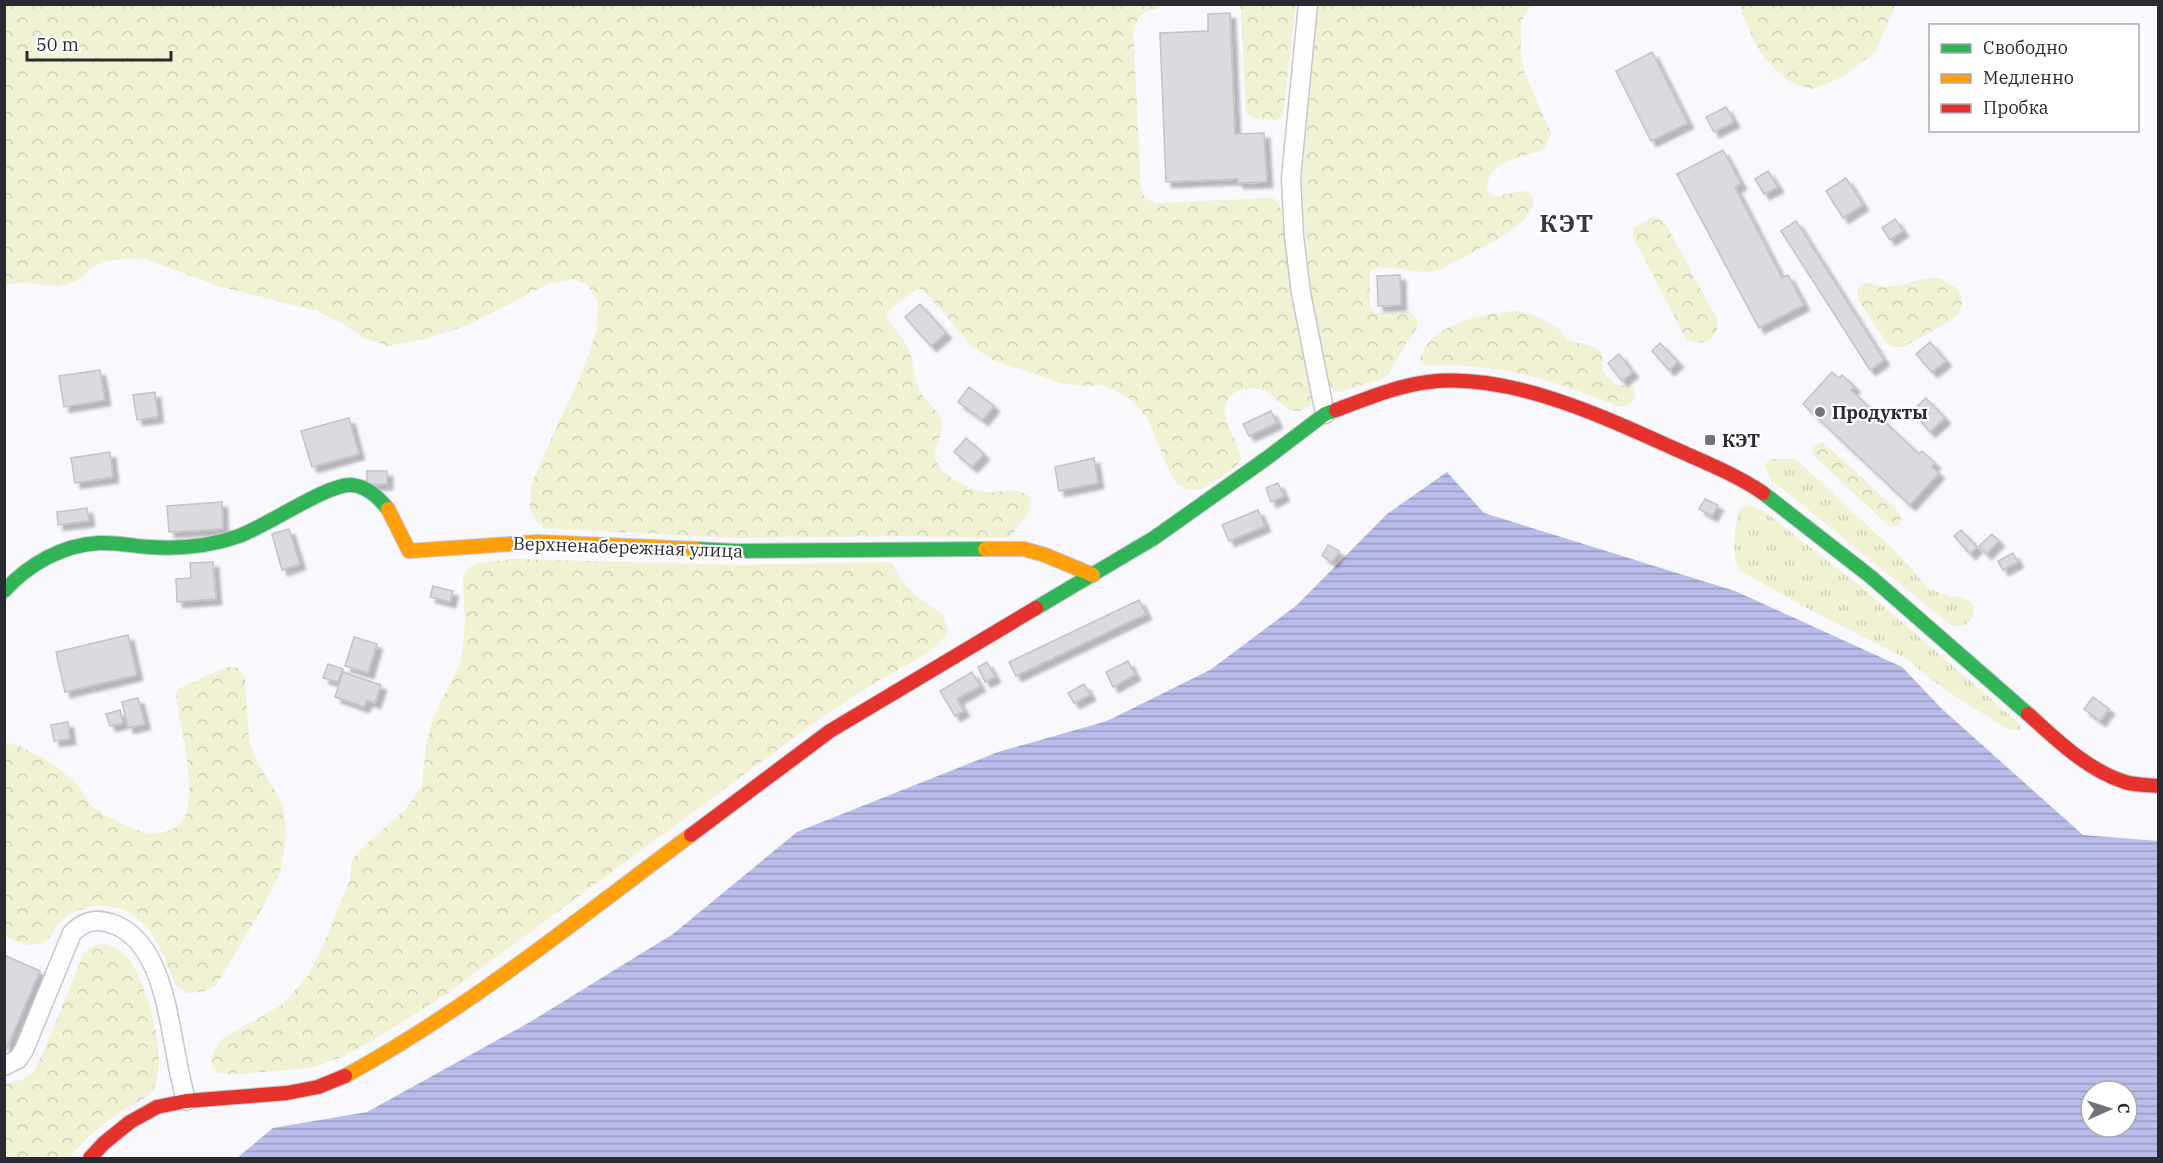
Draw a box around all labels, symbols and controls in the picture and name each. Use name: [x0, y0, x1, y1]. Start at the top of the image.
scale bar: [27, 24, 171, 62]
legend: [1929, 24, 2139, 132]
text: 50 m: [36, 33, 79, 56]
text: Свободно: [1983, 36, 2068, 59]
text: Медленно: [1983, 66, 2074, 89]
text: Пробка: [1983, 96, 2049, 119]
district label: КЭТ: [1539, 207, 1595, 239]
place label: Продукты: [1832, 401, 1928, 424]
marker: Продукты: [1813, 405, 1827, 419]
place label: КЭТ: [1722, 429, 1760, 452]
marker: КЭТ: [1703, 433, 1717, 447]
street label: Верхненабережная улица: [513, 531, 744, 563]
north arrow: [2079, 1079, 2139, 1139]
text: С: [2114, 1102, 2134, 1114]

